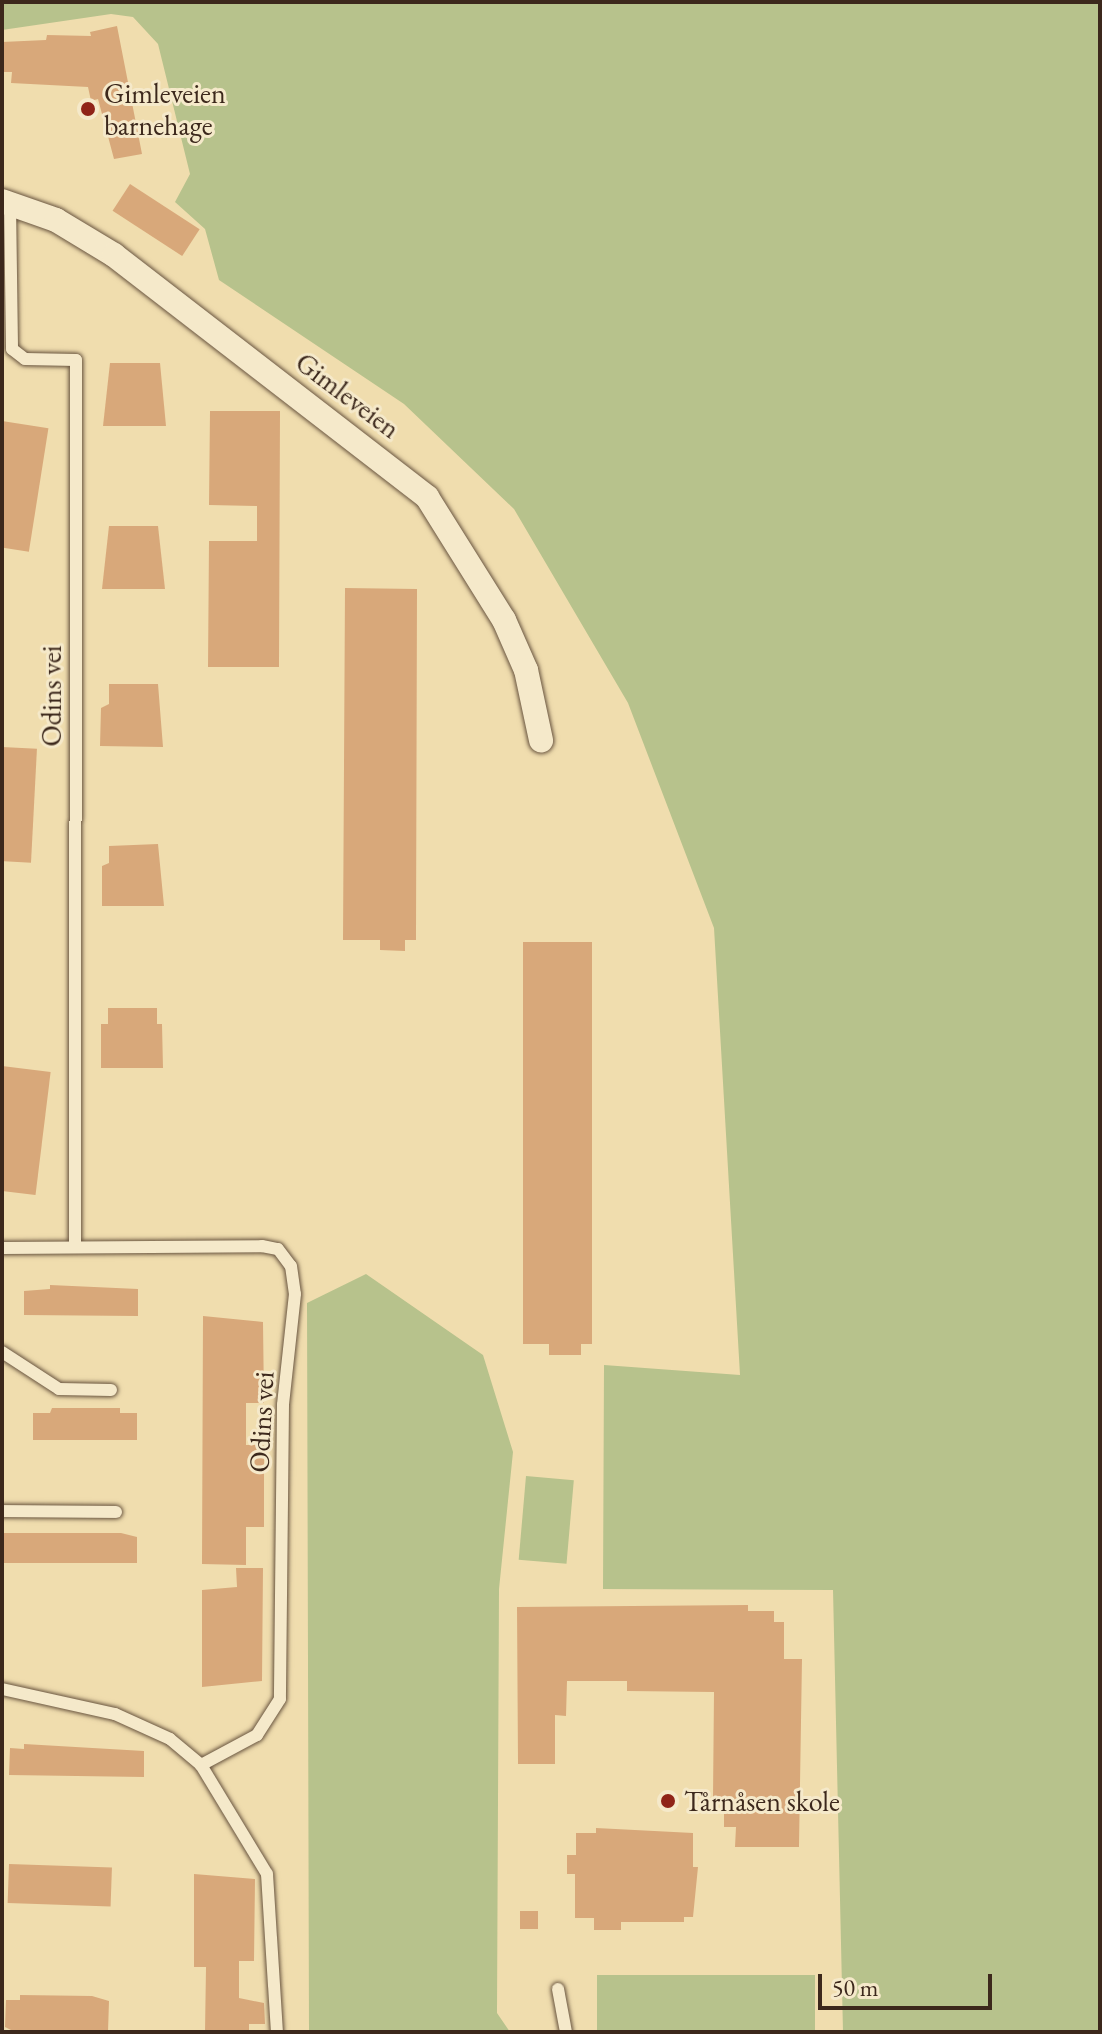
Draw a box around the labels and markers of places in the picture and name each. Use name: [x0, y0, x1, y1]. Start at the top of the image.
place label: Gimleveien barnehage: [104, 76, 226, 142]
marker: Gimleveien barnehage: [79, 100, 97, 118]
place label: Tårnåsen skole: [684, 1784, 840, 1818]
marker: Tårnåsen skole: [659, 1792, 677, 1810]

